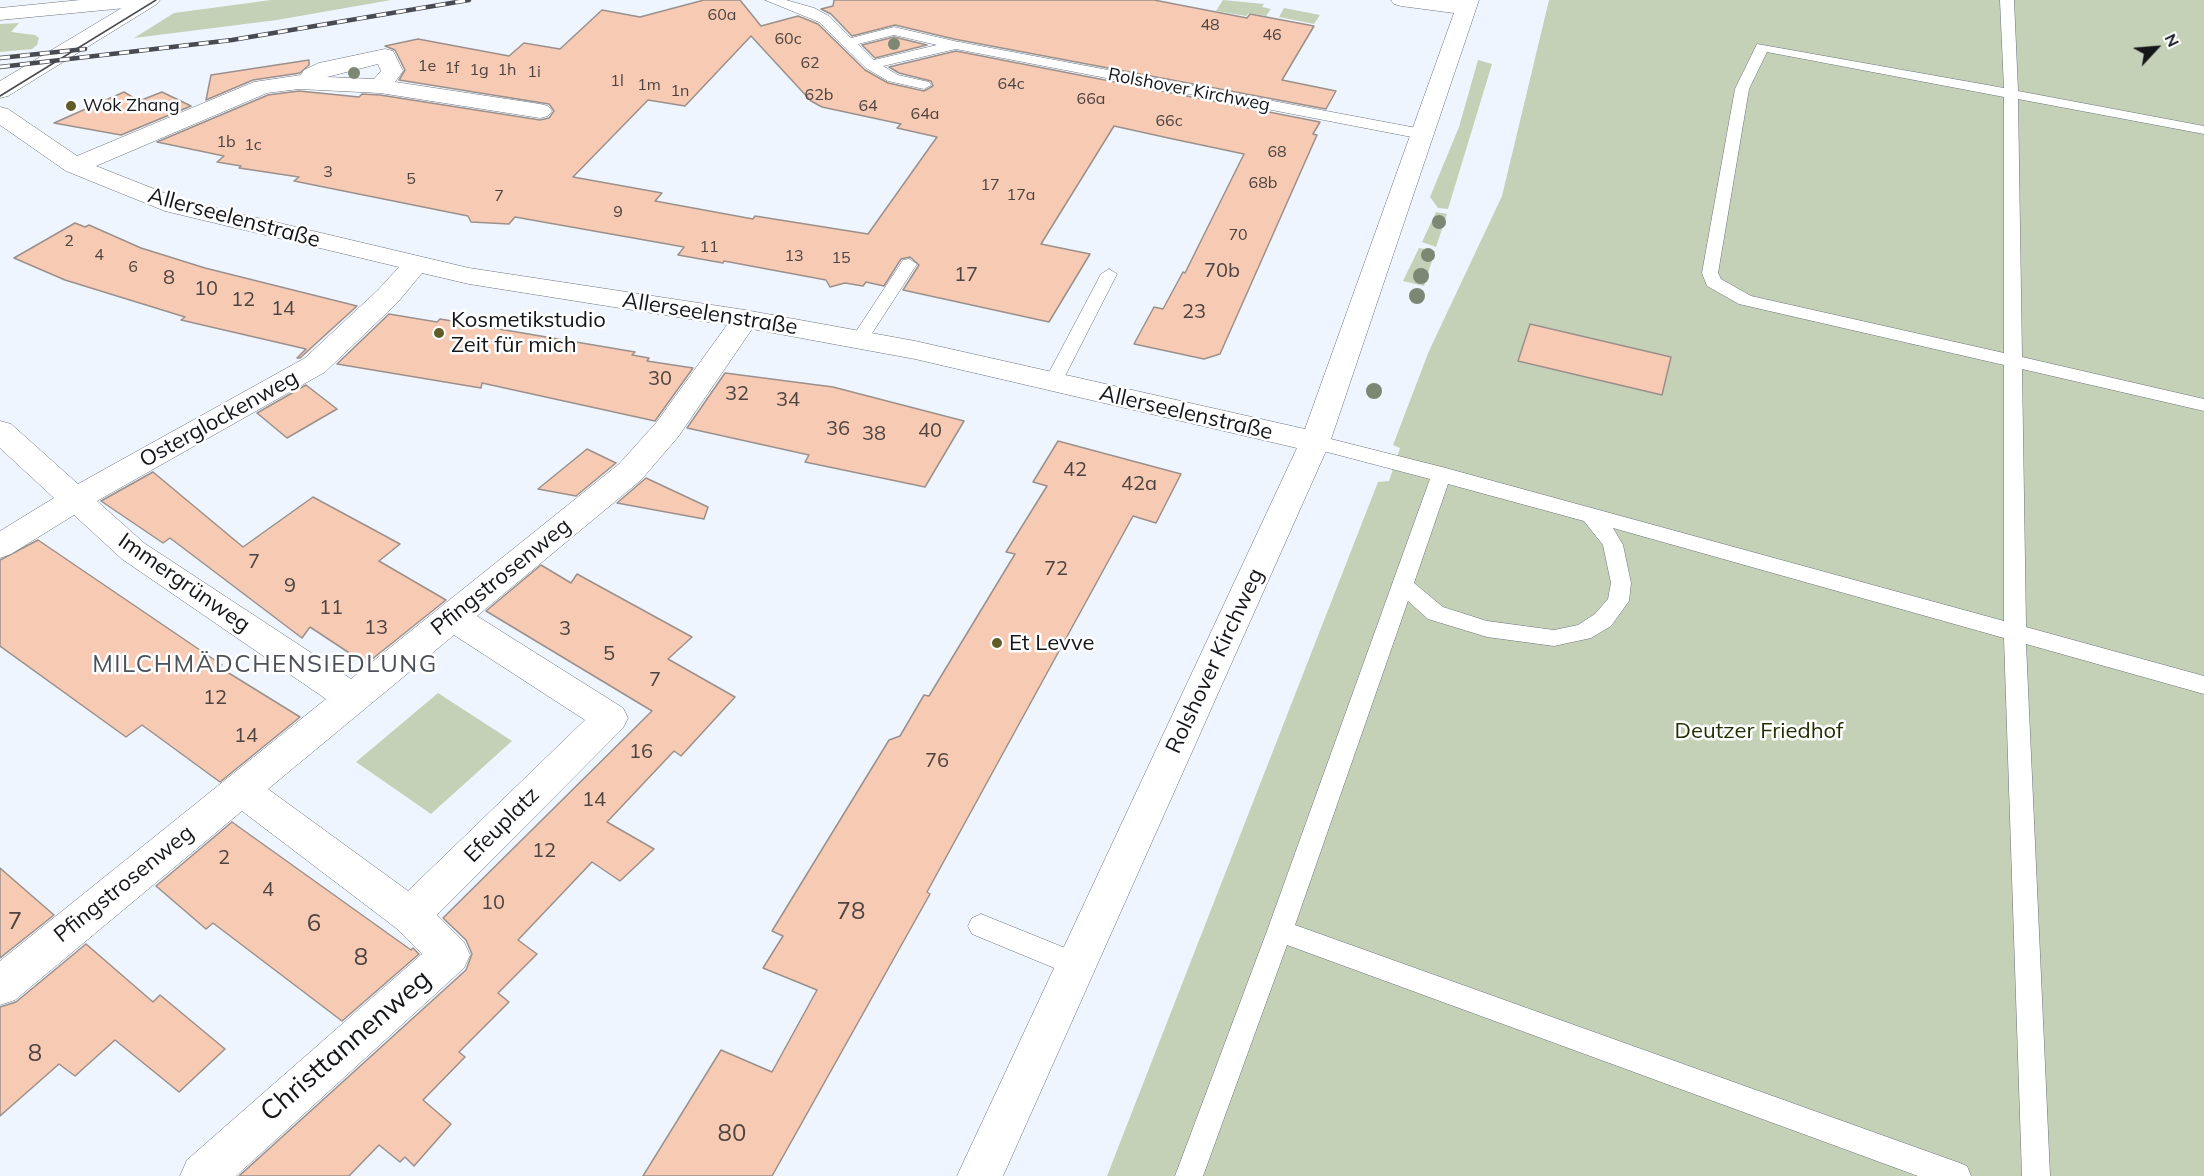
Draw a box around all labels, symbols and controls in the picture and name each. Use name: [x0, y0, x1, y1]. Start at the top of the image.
house number: 60a: [708, 5, 736, 25]
house number: 48: [1200, 15, 1220, 35]
north arrow: [2126, 18, 2186, 78]
house number: 46: [1262, 25, 1282, 45]
house number: 60c: [774, 29, 802, 49]
text: N: [2161, 30, 2184, 50]
house number: 62: [800, 53, 820, 73]
house number: 1e: [418, 56, 436, 76]
house number: 1f: [444, 58, 460, 78]
house number: 1g: [469, 60, 489, 80]
house number: 1h: [498, 60, 516, 80]
house number: 1i: [527, 62, 541, 82]
street label: Rolshover Kirchweg: [1106, 64, 1272, 116]
house number: 1l: [610, 71, 624, 91]
house number: 64c: [997, 74, 1025, 94]
house number: 1m: [637, 75, 661, 95]
house number: 1n: [671, 81, 689, 101]
house number: 62b: [805, 85, 833, 105]
house number: 66a: [1077, 89, 1105, 109]
place label: Wok Zhang: [83, 95, 180, 117]
house number: 64: [858, 96, 878, 116]
marker: Wok Zhang: [64, 99, 78, 113]
house number: 64a: [911, 104, 939, 124]
house number: 66c: [1155, 111, 1183, 131]
house number: 1b: [216, 132, 236, 152]
house number: 1c: [244, 135, 262, 155]
house number: 68: [1267, 142, 1287, 162]
house number: 3: [323, 162, 333, 182]
house number: 5: [406, 169, 416, 189]
house number: 68b: [1249, 173, 1277, 193]
house number: 17: [980, 175, 1000, 195]
street label: Allerseelenstraße: [145, 182, 323, 254]
house number: 17a: [1007, 185, 1035, 205]
house number: 7: [494, 186, 504, 206]
house number: 9: [613, 202, 623, 222]
house number: 70: [1228, 225, 1248, 245]
house number: 2: [64, 231, 74, 251]
house number: 11: [699, 237, 719, 257]
house number: 4: [94, 245, 104, 265]
house number: 13: [784, 246, 804, 266]
house number: 15: [831, 248, 851, 268]
house number: 6: [128, 257, 138, 277]
house number: 70b: [1204, 259, 1240, 283]
house number: 17: [954, 263, 978, 287]
house number: 8: [163, 266, 175, 290]
house number: 10: [194, 277, 218, 301]
street label: Allerseelenstraße: [621, 287, 799, 341]
house number: 12: [231, 288, 255, 312]
house number: 14: [271, 297, 295, 321]
house number: 23: [1182, 300, 1206, 324]
place label: Kosmetikstudio Zeit für mich: [451, 307, 606, 358]
marker: Kosmetikstudio Zeit für mich: [432, 326, 446, 340]
street label: Osterglockenweg: [135, 365, 303, 473]
house number: 30: [648, 367, 672, 391]
street label: Allerseelenstraße: [1097, 380, 1275, 446]
house number: 32: [725, 382, 749, 406]
house number: 34: [776, 388, 800, 412]
house number: 36: [826, 417, 850, 441]
house number: 40: [918, 419, 942, 443]
house number: 38: [862, 422, 886, 446]
house number: 42: [1063, 458, 1087, 482]
house number: 42a: [1121, 472, 1157, 496]
street label: Pfingstrosenweg: [426, 513, 576, 641]
street label: Immergrünweg: [113, 528, 255, 638]
house number: 7: [248, 550, 260, 574]
house number: 72: [1044, 557, 1068, 581]
street label: Rolshover Kirchweg: [1161, 564, 1269, 758]
house number: 9: [284, 574, 296, 598]
house number: 11: [319, 596, 343, 620]
house number: 13: [364, 616, 388, 640]
house number: 3: [559, 617, 571, 641]
place label: Et Levve: [1009, 630, 1094, 656]
marker: Et Levve: [990, 636, 1004, 650]
house number: 5: [603, 642, 615, 666]
district label: MILCHMÄDCHENSIEDLUNG: [92, 651, 438, 679]
house number: 7: [649, 668, 661, 692]
house number: 12: [203, 686, 227, 710]
park label: Deutzer Friedhof: [1674, 718, 1844, 744]
house number: 14: [234, 724, 258, 748]
house number: 16: [629, 740, 653, 764]
house number: 76: [925, 749, 949, 773]
street label: Efeuplatz: [459, 782, 545, 868]
house number: 14: [582, 788, 606, 812]
street label: Pfingstrosenweg: [49, 820, 199, 948]
house number: 12: [532, 839, 556, 863]
house number: 2: [218, 846, 230, 870]
house number: 4: [262, 878, 274, 902]
house number: 10: [481, 891, 505, 915]
house number: 78: [837, 898, 865, 926]
house number: 7: [8, 908, 22, 936]
house number: 6: [307, 910, 321, 938]
house number: 8: [354, 944, 368, 972]
street label: Christtannenweg: [254, 963, 438, 1129]
house number: 8: [28, 1040, 42, 1068]
house number: 80: [718, 1120, 746, 1148]

